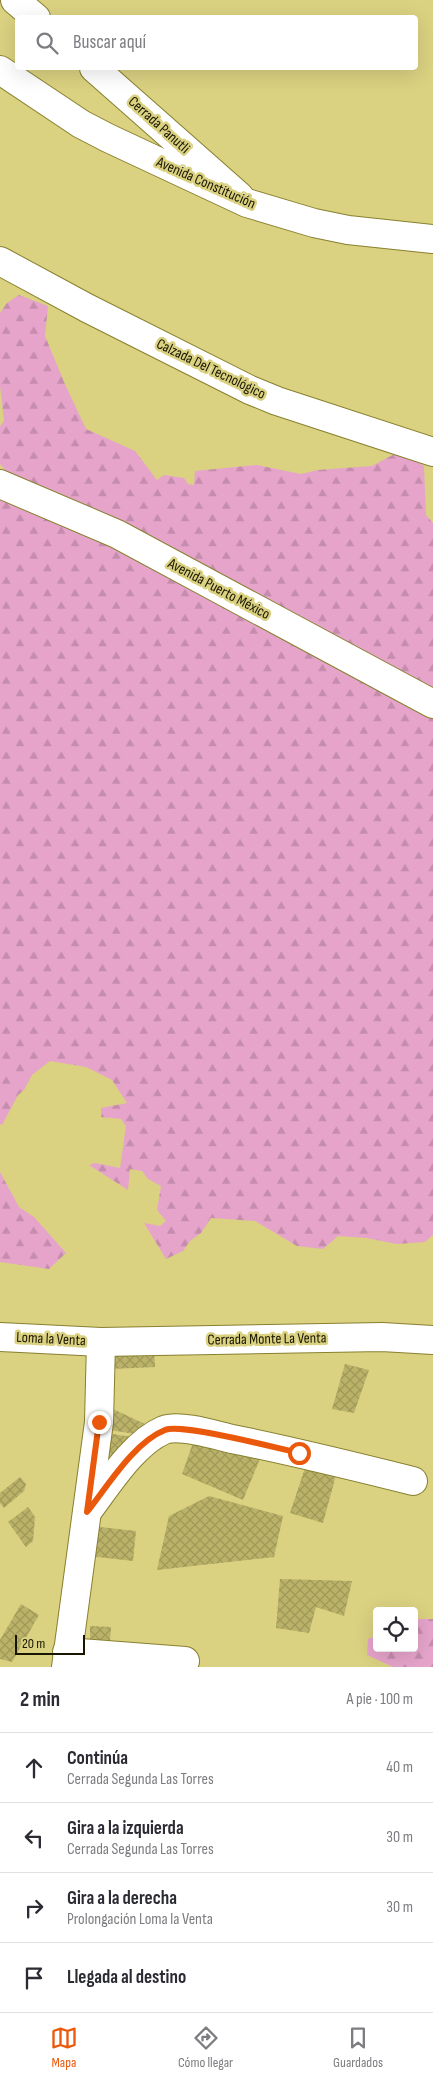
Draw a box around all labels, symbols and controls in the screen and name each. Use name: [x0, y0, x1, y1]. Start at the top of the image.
search box: [15, 15, 418, 70]
icon: search: [33, 29, 61, 57]
text: Buscar aquí: [73, 31, 146, 54]
street label: Cerrada Panutli: [124, 92, 194, 158]
street label: Avenida Constitución: [153, 152, 258, 213]
street label: Calzada Del Tecnológico: [153, 334, 269, 404]
street label: Avenida Puerto México: [164, 554, 273, 624]
street label: Loma la Venta: [16, 1328, 86, 1350]
street label: Cerrada Monte La Venta: [207, 1328, 327, 1350]
route end: [88, 1411, 111, 1434]
route start: [288, 1442, 311, 1465]
map controls: [373, 1607, 418, 1652]
button: locate: [373, 1607, 418, 1652]
scale bar: [15, 1632, 85, 1655]
text: 20 m: [22, 1635, 45, 1652]
text: 2 min: [20, 1687, 60, 1712]
text: A pie · 100 m: [347, 1690, 413, 1709]
text: Continúa: [67, 1747, 128, 1770]
icon: ahead: [20, 1754, 48, 1782]
text: 40 m: [386, 1758, 413, 1777]
text: Cerrada Segunda Las Torres: [67, 1770, 214, 1789]
text: Gira a la izquierda: [67, 1817, 184, 1840]
icon: left: [20, 1824, 48, 1852]
text: 30 m: [386, 1828, 413, 1847]
text: Cerrada Segunda Las Torres: [67, 1840, 214, 1859]
text: Gira a la derecha: [67, 1887, 177, 1910]
icon: right: [20, 1894, 48, 1922]
text: 30 m: [386, 1898, 413, 1917]
text: Prolongación Loma la Venta: [67, 1910, 213, 1929]
icon: arrive: [20, 1964, 48, 1992]
text: Llegada al destino: [67, 1966, 186, 1989]
tab: Mapa: [50, 2024, 78, 2071]
tab: Cómo llegar: [178, 2024, 233, 2071]
tab: Guardados: [333, 2024, 383, 2071]

